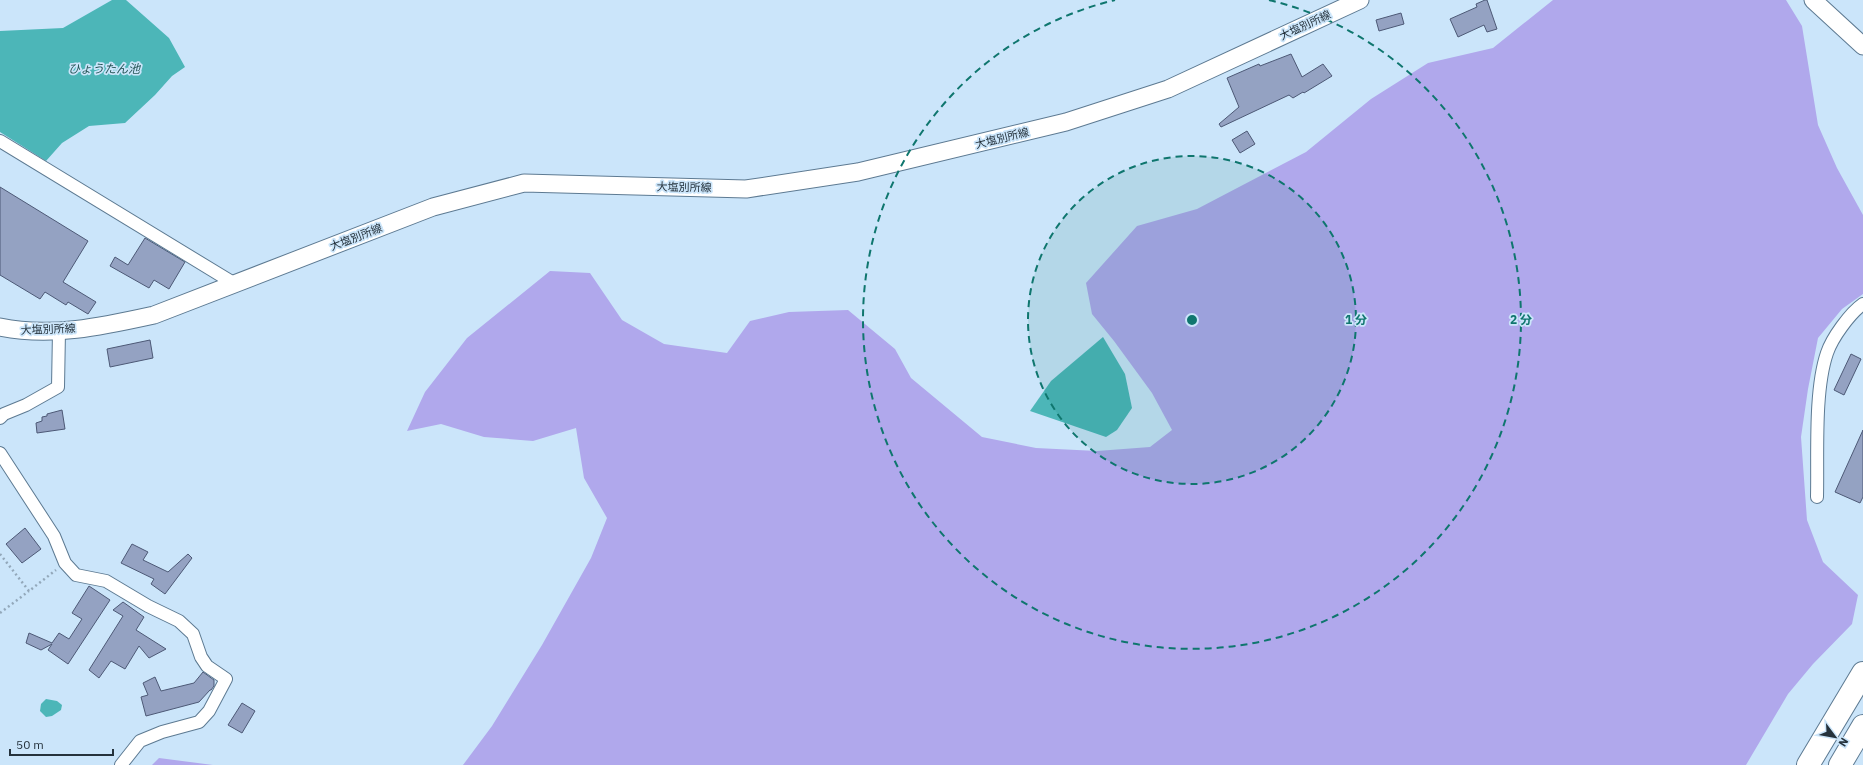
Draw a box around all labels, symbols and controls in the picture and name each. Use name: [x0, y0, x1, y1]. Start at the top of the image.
street label: 大塩別所線: [1277, 7, 1333, 43]
water label: ひょうたん池: [68, 61, 141, 76]
street label: 大塩別所線: [974, 125, 1030, 151]
street label: 大塩別所線: [656, 180, 712, 194]
street label: 大塩別所線: [328, 221, 384, 253]
text: 1 分: [1345, 312, 1367, 327]
text: 2 分: [1510, 312, 1532, 327]
centre of rings: [1185, 313, 1199, 327]
street label: 大塩別所線: [20, 321, 76, 337]
north arrow: [1815, 717, 1855, 757]
scale bar: [10, 731, 113, 757]
text: N: [1835, 735, 1852, 749]
text: 50 m: [16, 737, 44, 752]

